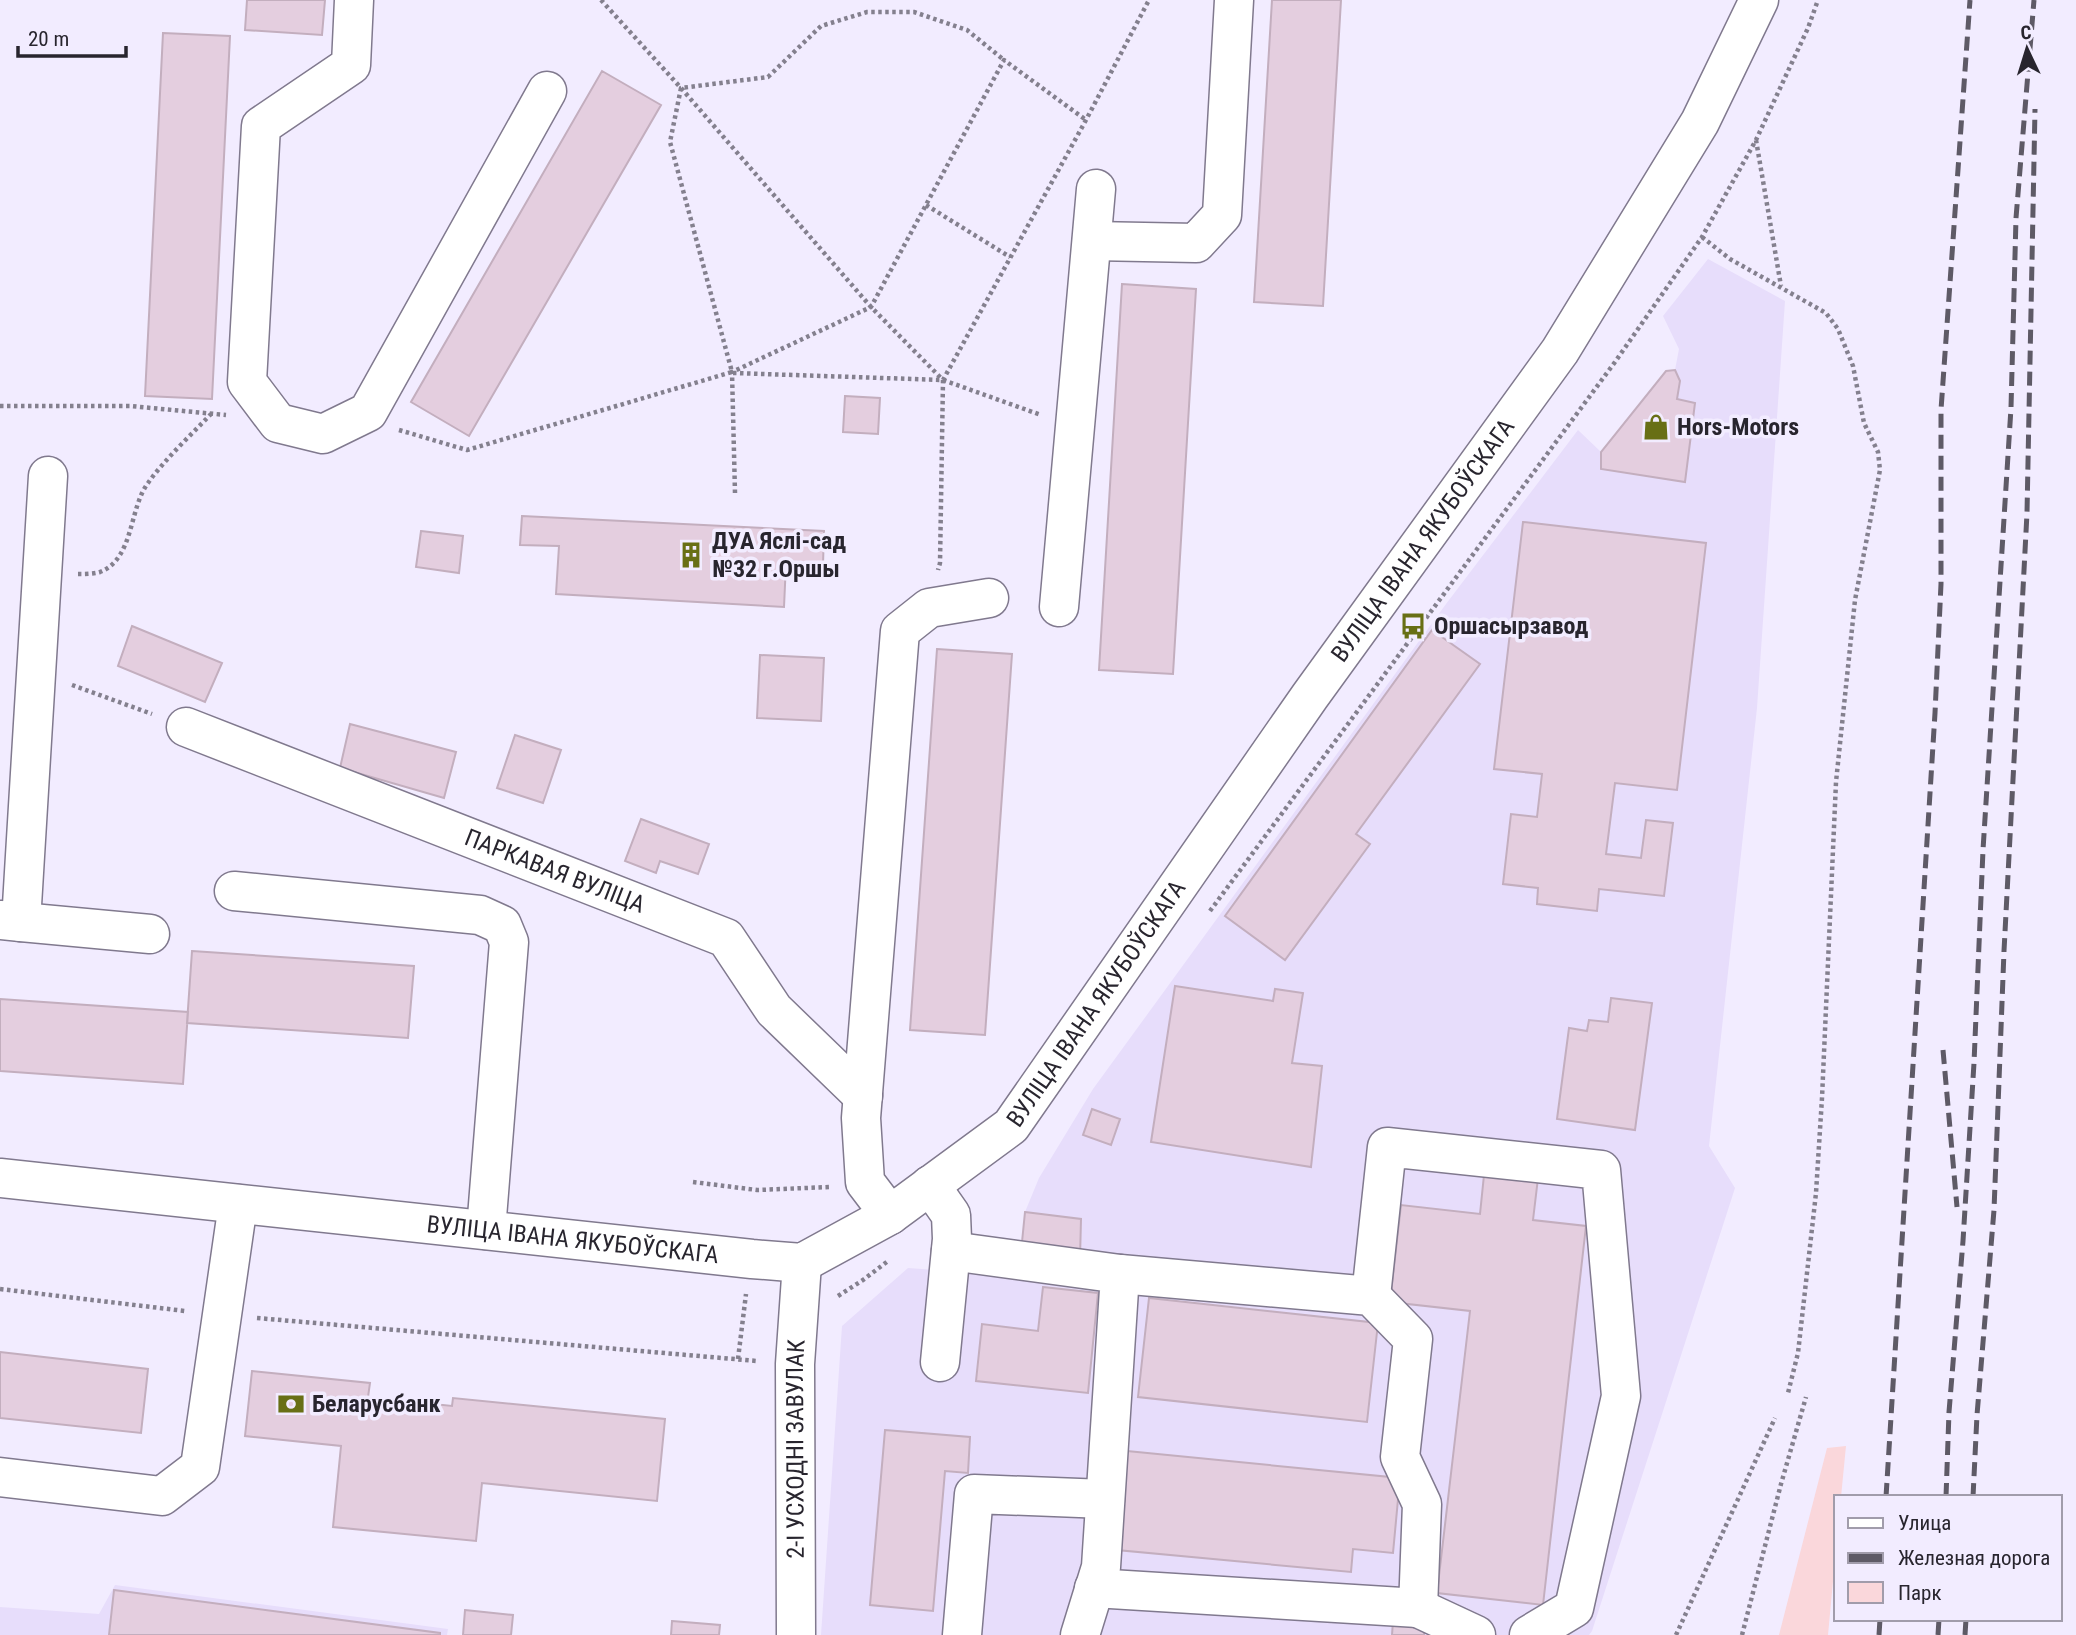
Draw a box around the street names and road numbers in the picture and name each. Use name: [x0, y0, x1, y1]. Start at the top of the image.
street label: ВУЛІЦА ІВАНА ЯКУБОЎСКАГА: [1325, 413, 1520, 667]
street label: ПАРКАВАЯ ВУЛІЦА: [461, 823, 649, 919]
street label: ВУЛІЦА ІВАНА ЯКУБОЎСКАГА: [1001, 875, 1191, 1132]
street label: ВУЛІЦА ІВАНА ЯКУБОЎСКАГА: [425, 1210, 720, 1269]
street label: 2-І УСХОДНІ ЗАВУЛАК: [781, 1338, 811, 1559]

